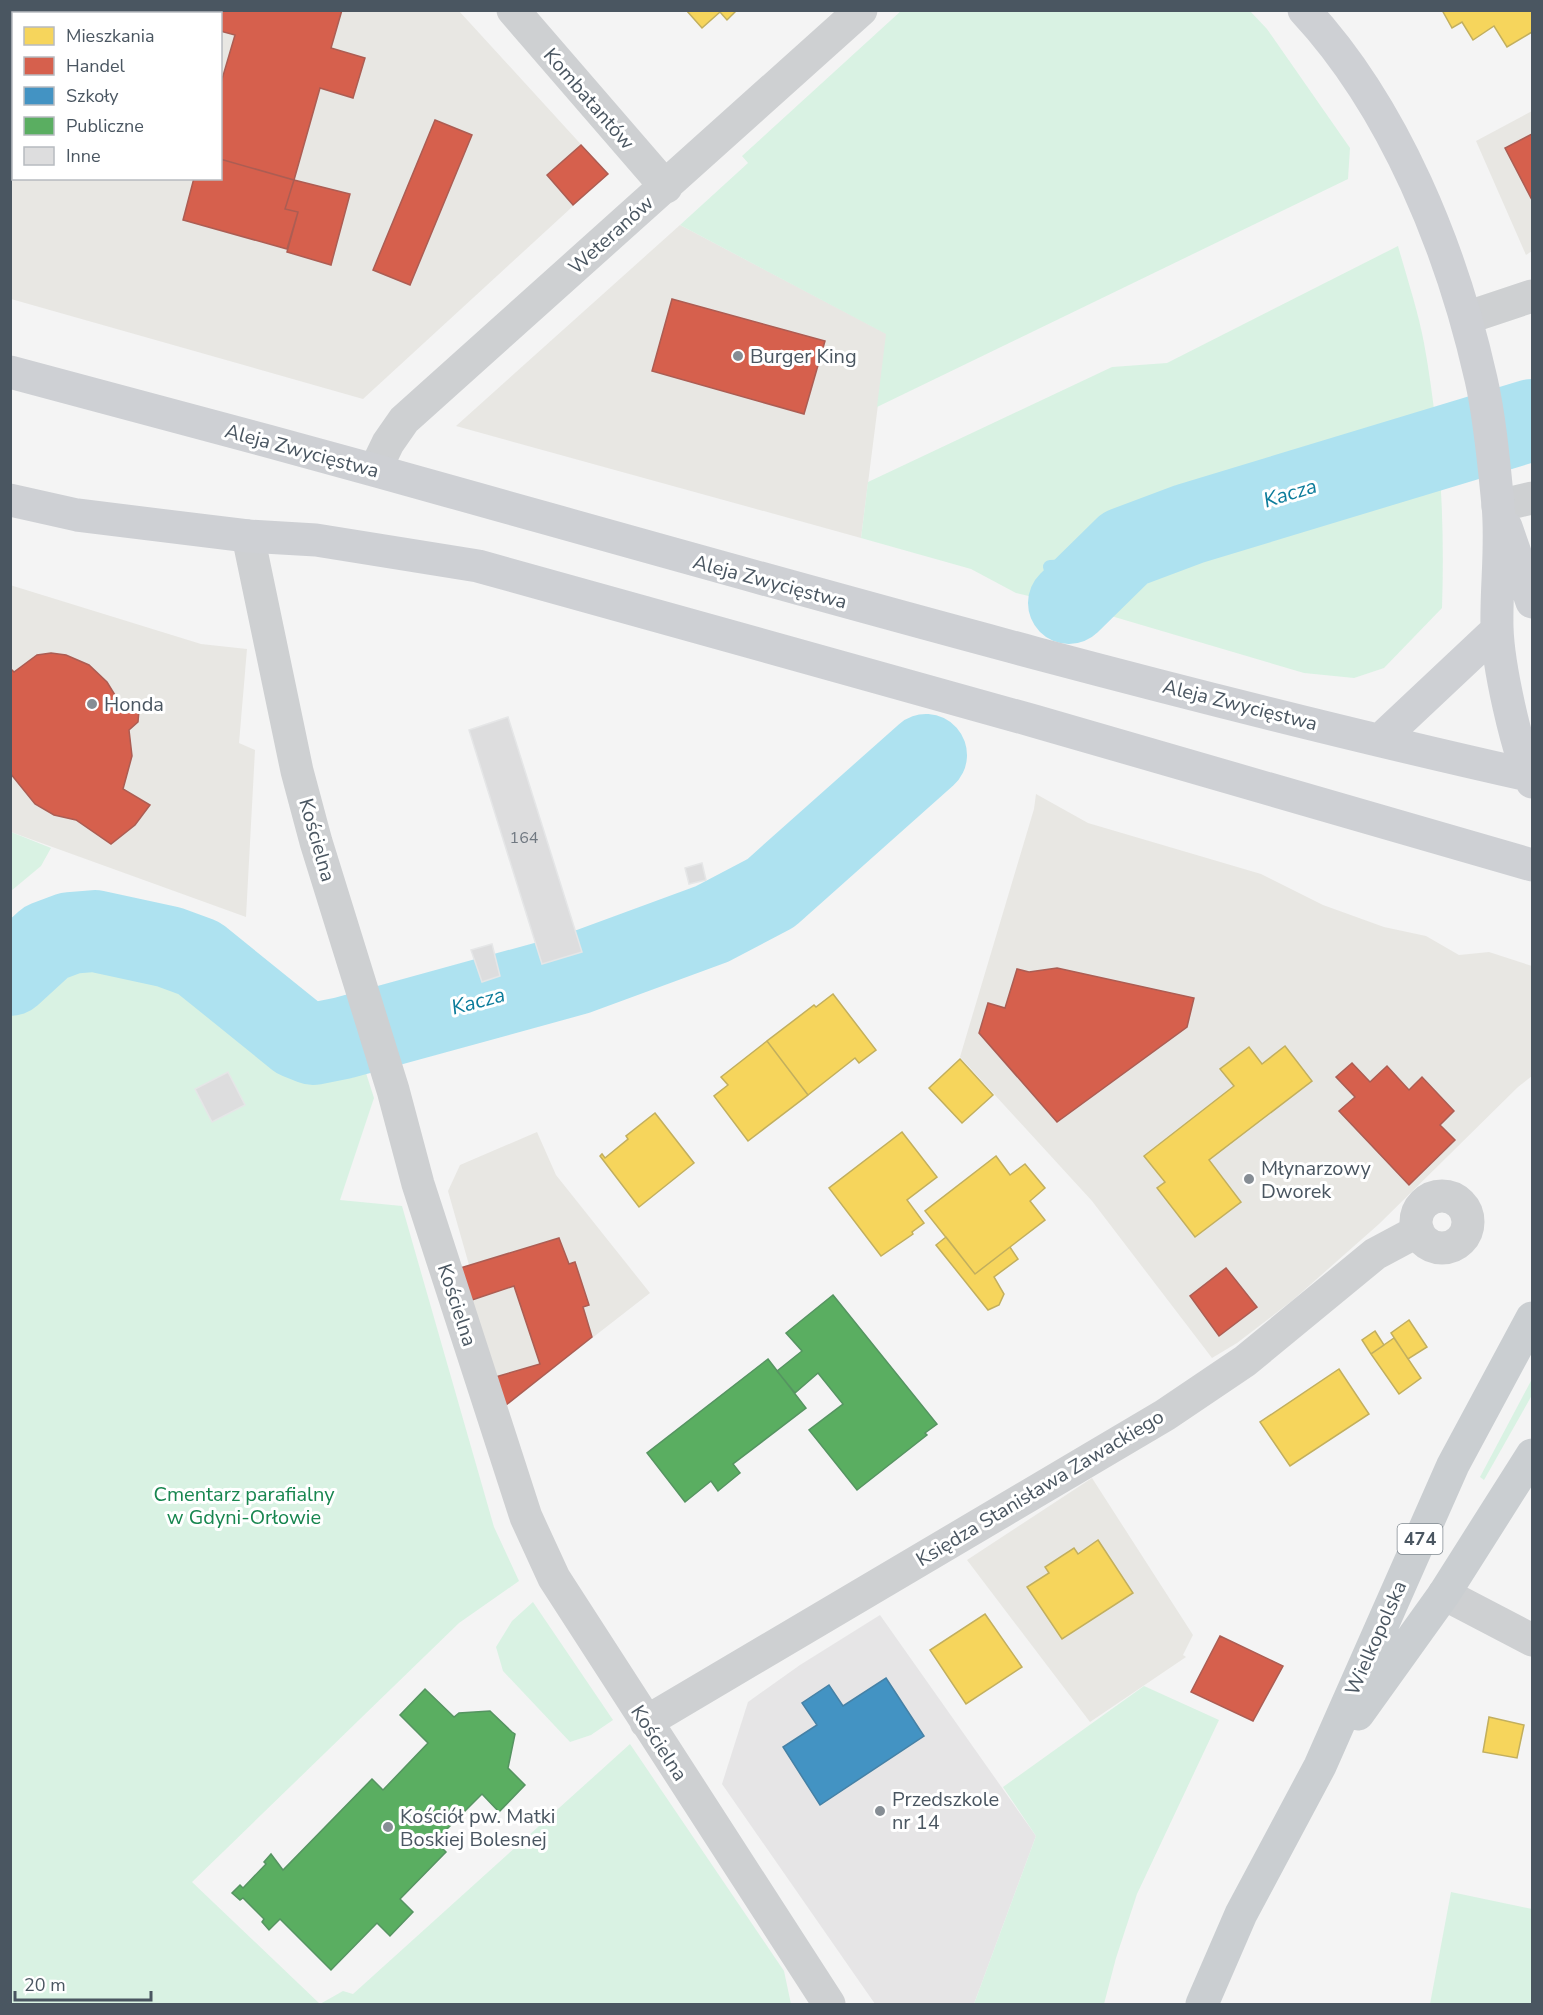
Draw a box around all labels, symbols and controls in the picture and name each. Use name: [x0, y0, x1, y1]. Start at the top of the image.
legend: [12, 12, 222, 180]
text: Mieszkania: [66, 24, 154, 48]
street label: Kombatantów: [537, 42, 641, 156]
text: Handel: [66, 54, 126, 78]
text: Szkoły: [66, 84, 119, 108]
text: Publiczne: [66, 114, 144, 138]
text: Inne: [66, 144, 101, 168]
street label: Weteranów: [563, 189, 659, 280]
place label: Burger King: [750, 343, 857, 370]
marker: Burger King: [731, 349, 745, 363]
street label: Aleja Zwycięstwa: [222, 417, 382, 485]
water label: Kacza: [1260, 472, 1320, 514]
street label: Aleja Zwycięstwa: [690, 548, 850, 616]
street label: Aleja Zwycięstwa: [1160, 673, 1320, 737]
place label: Honda: [104, 691, 164, 718]
marker: Honda: [85, 697, 99, 711]
street label: Kościelna: [292, 795, 342, 885]
house number: 164: [510, 827, 539, 849]
water label: Kacza: [448, 980, 508, 1022]
place label: Młynarzowy Dworek: [1261, 1155, 1371, 1205]
marker: Młynarzowy Dworek: [1242, 1172, 1256, 1186]
street label: Kościelna: [431, 1260, 483, 1350]
street label: Księdza Stanisława Zawackiego: [911, 1403, 1169, 1573]
park label: Cmentarz parafialny w Gdyni-Orłowie: [154, 1481, 335, 1531]
road number: 474: [1398, 1524, 1442, 1554]
street label: Wielkopolska: [1339, 1576, 1413, 1700]
street label: Kościelna: [624, 1700, 694, 1786]
place label: Przedszkole nr 14: [892, 1786, 999, 1836]
place label: Kościół pw. Matki Boskiej Bolesnej: [400, 1803, 555, 1853]
marker: Przedszkole nr 14: [873, 1804, 887, 1818]
marker: Kościół pw. Matki Boskiej Bolesnej: [381, 1820, 395, 1834]
scale bar: [15, 1964, 152, 2002]
text: 20 m: [24, 1973, 66, 1997]

